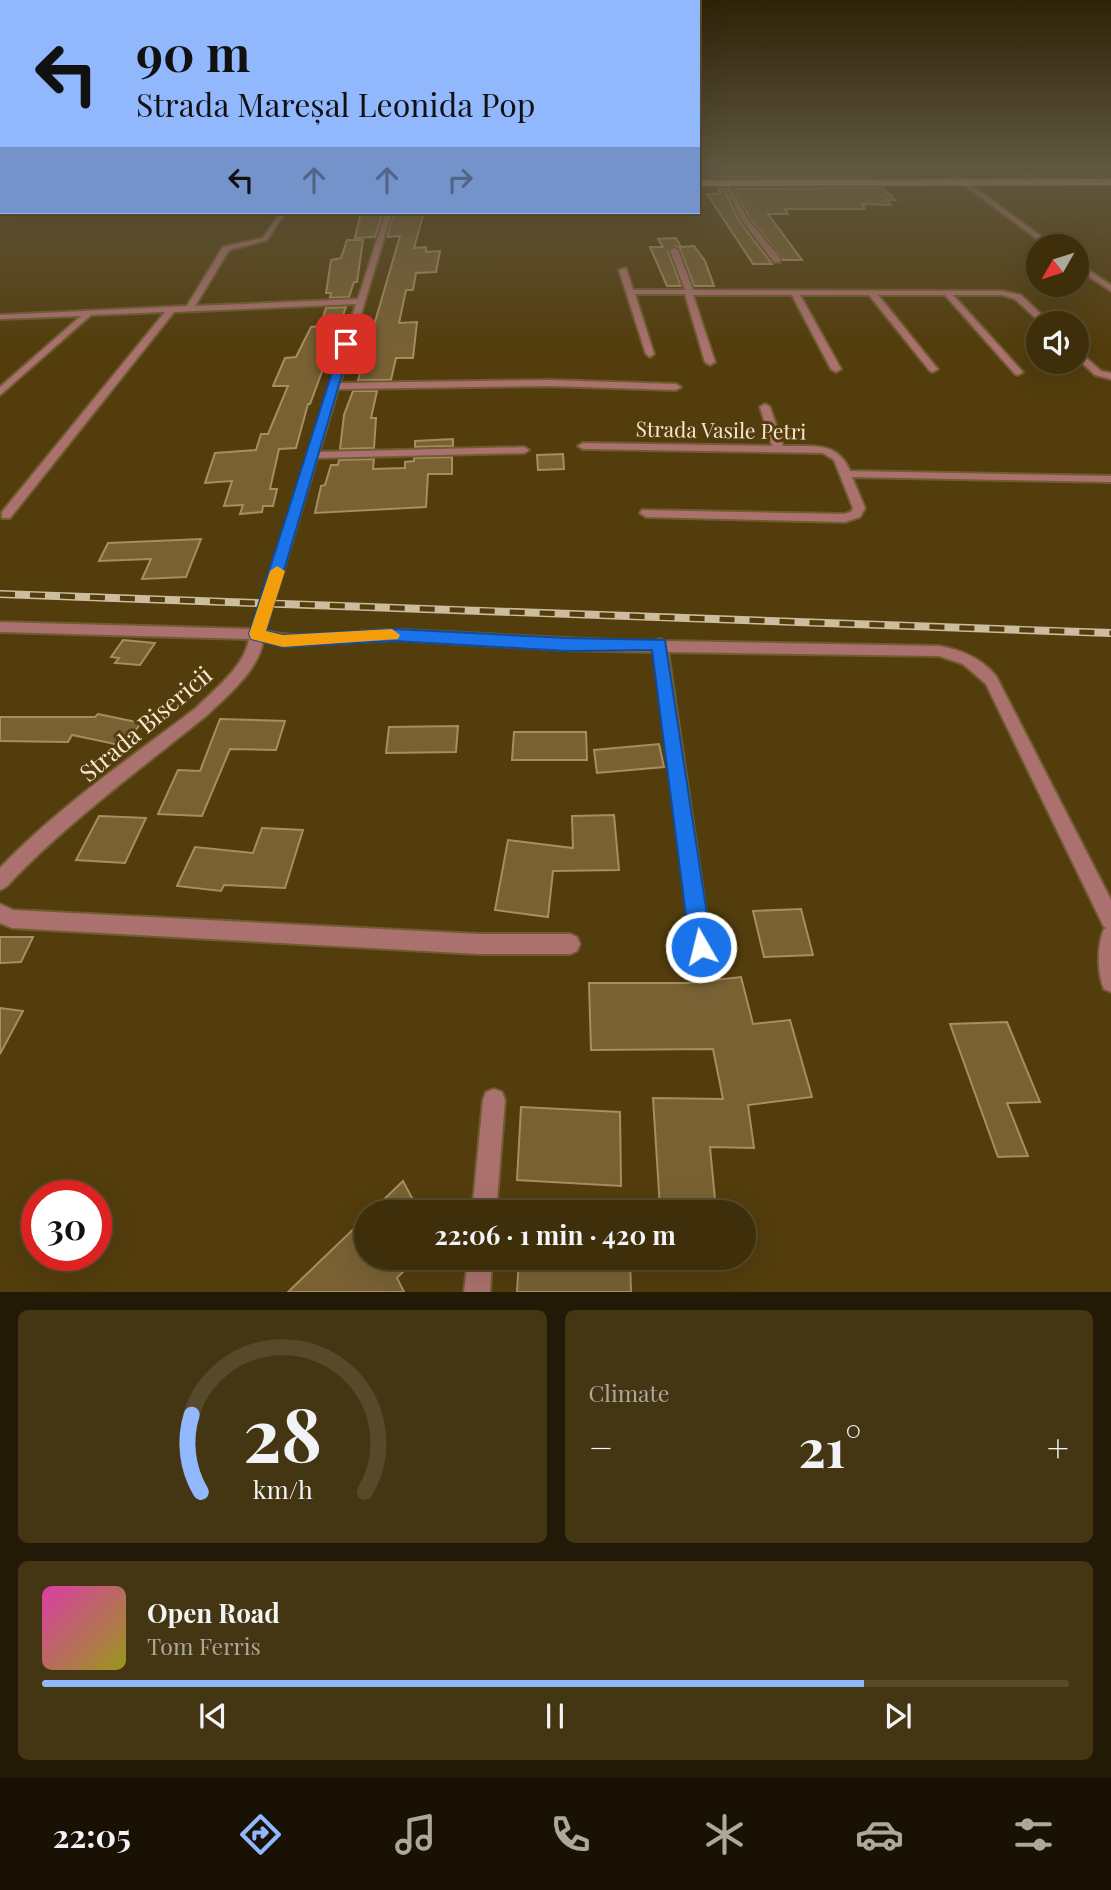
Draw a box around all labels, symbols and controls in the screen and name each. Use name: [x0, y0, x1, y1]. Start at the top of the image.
text: 90 m: [136, 19, 250, 84]
icon: left: [21, 28, 112, 119]
text: Strada Mareșal Leonida Pop: [136, 82, 535, 125]
icon: left: [222, 161, 260, 199]
icon: ahead: [295, 161, 333, 199]
icon: ahead: [368, 161, 406, 199]
icon: right: [441, 161, 479, 199]
north arrow: [1026, 234, 1088, 298]
map controls: [1026, 234, 1089, 374]
button: sound: [1026, 311, 1089, 374]
pin: [316, 314, 376, 374]
icon: arrive: [327, 325, 365, 363]
street label: Strada Vasile Petri: [635, 414, 807, 444]
street label: Strada Bisericii: [72, 658, 218, 788]
position arrow: [664, 910, 738, 984]
speed limit sign: 30: [21, 1180, 112, 1271]
text: 22:06 · 1 min · 420 m: [434, 1217, 676, 1252]
text: Climate: [589, 1377, 669, 1408]
text: 28: [243, 1384, 322, 1481]
text: 21°: [798, 1412, 861, 1481]
text: −: [589, 1421, 613, 1472]
text: +: [1047, 1421, 1069, 1472]
text: km/h: [252, 1472, 313, 1505]
text: Open Road: [147, 1595, 280, 1630]
text: Tom Ferris: [147, 1630, 261, 1661]
icon: previous: [194, 1697, 232, 1735]
icon: pause: [536, 1697, 574, 1735]
icon: next: [879, 1697, 917, 1735]
icon: directions: [236, 1810, 285, 1859]
icon: music: [391, 1810, 440, 1859]
icon: phone: [546, 1810, 595, 1859]
icon: climate: [700, 1810, 749, 1859]
icon: car: [855, 1810, 904, 1859]
icon: filters: [1009, 1810, 1058, 1859]
text: 22:05: [53, 1813, 131, 1856]

